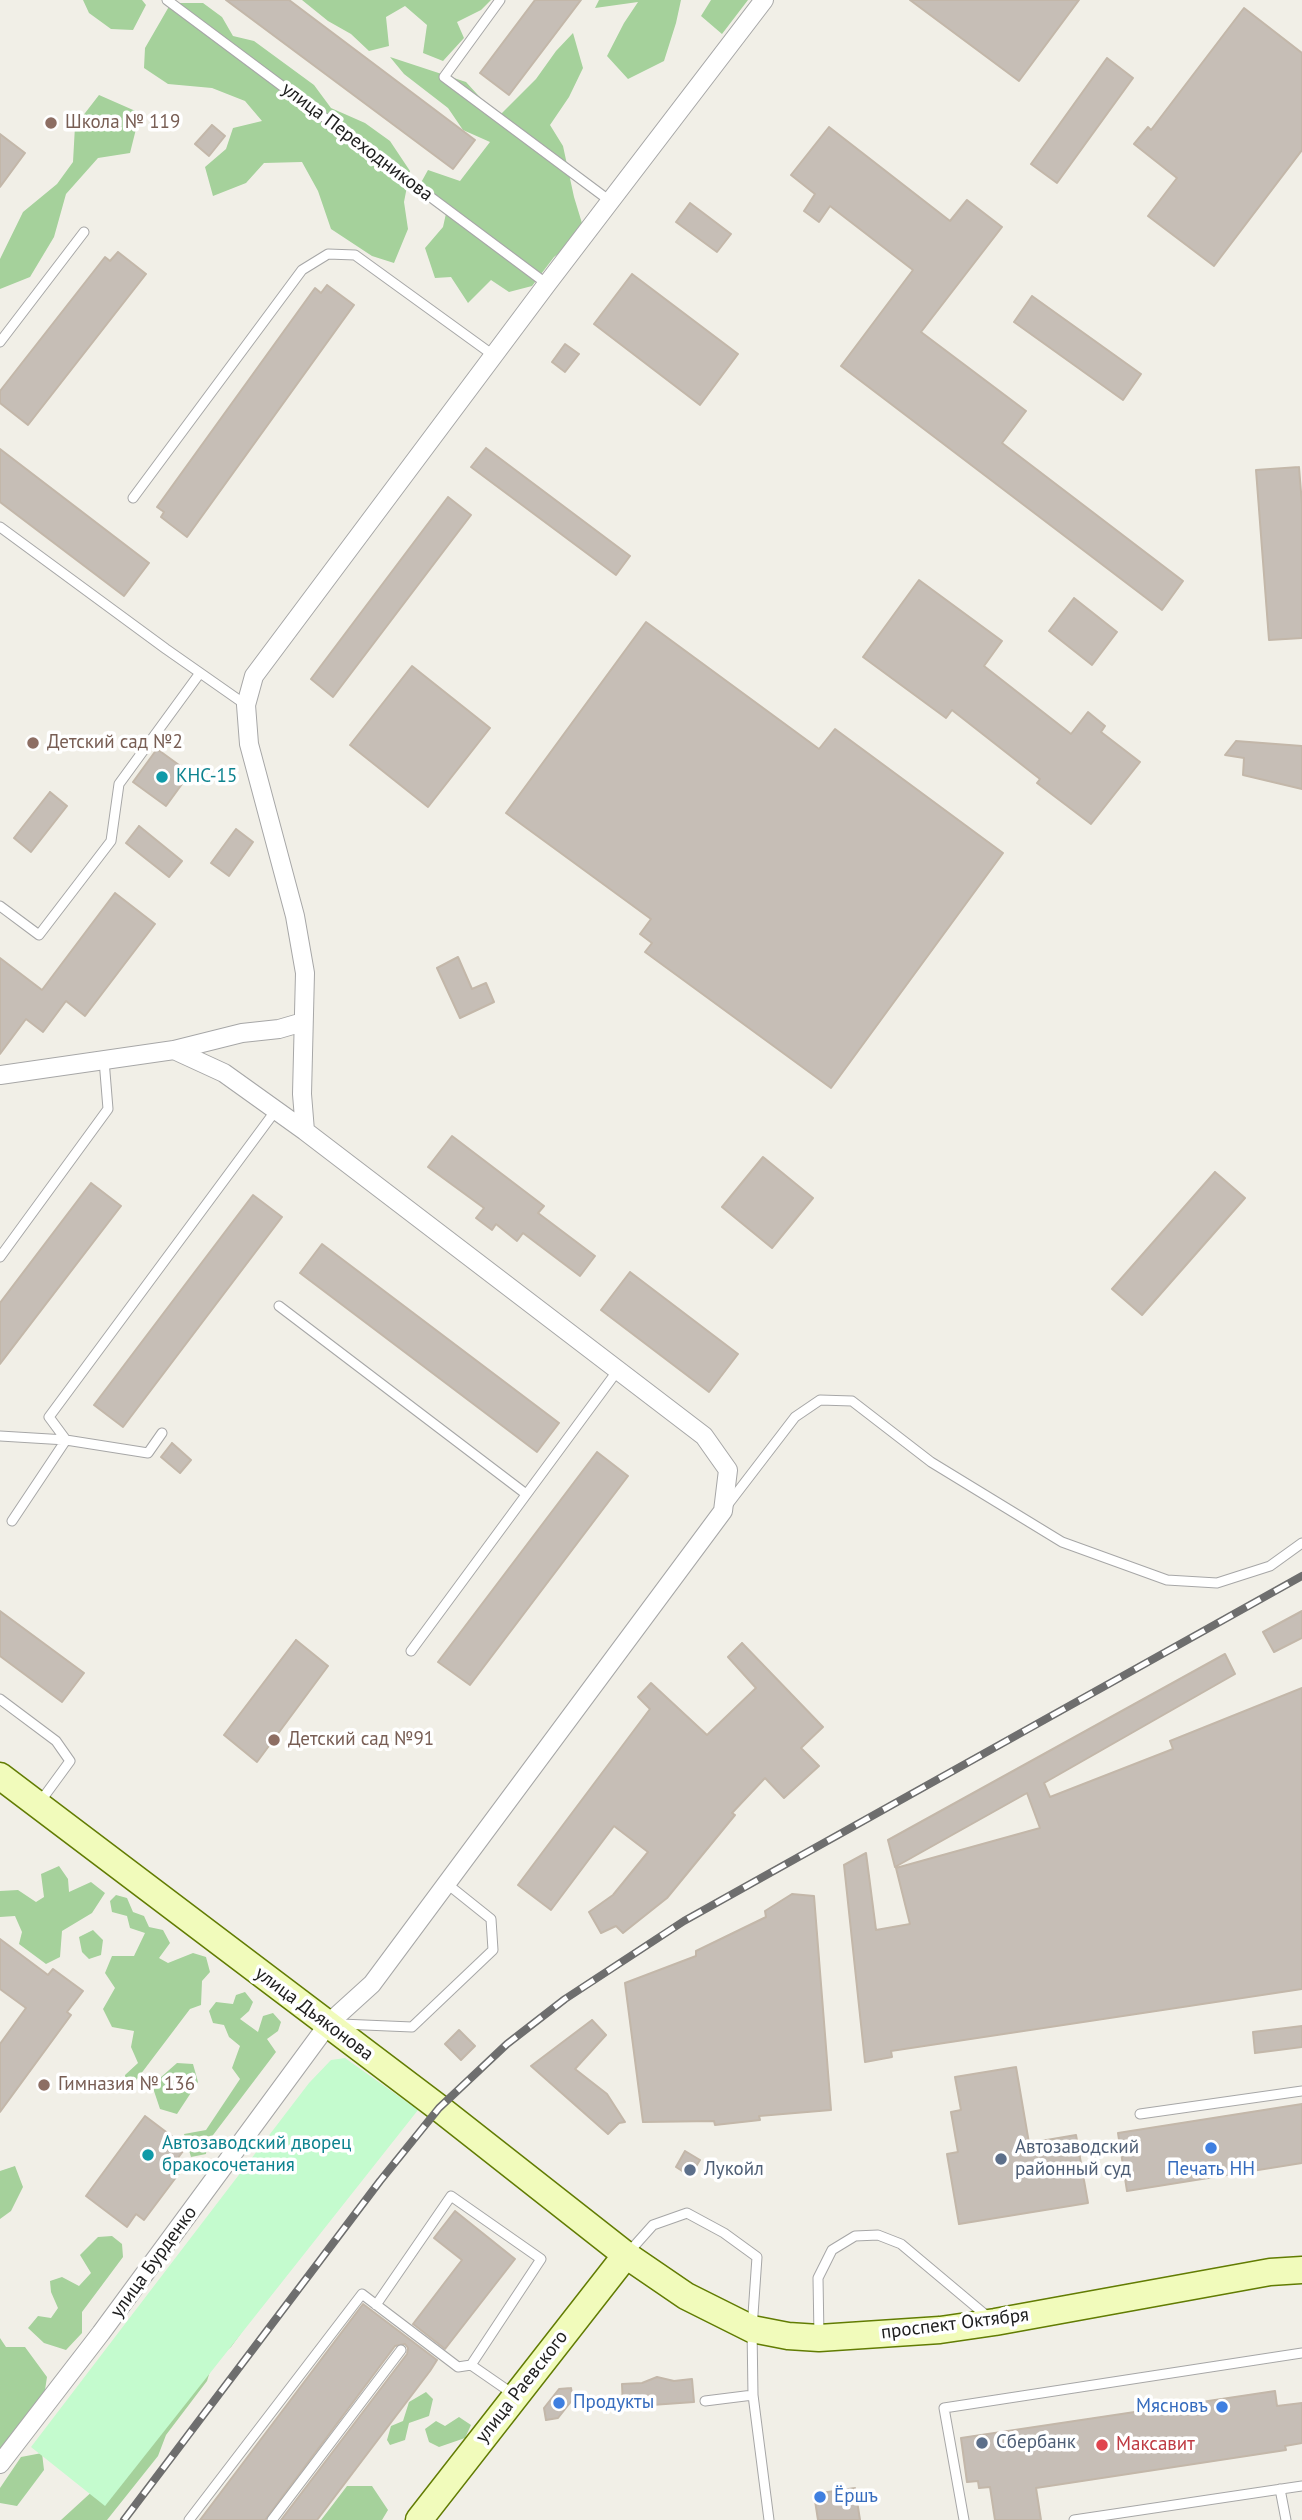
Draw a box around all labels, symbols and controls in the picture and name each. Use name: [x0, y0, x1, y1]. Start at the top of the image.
street label: улица Переходникова: [277, 78, 437, 206]
place label: Школа № 119: [65, 112, 180, 134]
marker: Школа № 119: [43, 115, 59, 131]
place label: Детский сад №2: [47, 732, 183, 754]
marker: Детский сад №2: [25, 735, 41, 751]
place label: КНС-15: [176, 766, 237, 788]
marker: КНС-15: [154, 769, 170, 785]
place label: Детский сад №91: [288, 1729, 434, 1751]
marker: Детский сад №91: [266, 1732, 282, 1748]
street label: улица Дьяконова: [250, 1962, 378, 2066]
place label: Гимназия № 136: [58, 2074, 195, 2096]
marker: Гимназия № 136: [36, 2077, 52, 2093]
place label: Автозаводский дворец бракосочетания: [162, 2133, 351, 2177]
place label: Автозаводский районный суд: [1015, 2137, 1139, 2181]
marker: Печать НН: [1203, 2140, 1219, 2156]
marker: Автозаводский дворец бракосочетания: [140, 2147, 156, 2163]
marker: Автозаводский районный суд: [993, 2151, 1009, 2167]
place label: Лукойл: [704, 2159, 764, 2181]
place label: Печать НН: [1167, 2159, 1255, 2181]
marker: Лукойл: [682, 2162, 698, 2178]
street label: улица Бурденко: [106, 2202, 202, 2322]
street label: проспект Октября: [880, 2304, 1030, 2344]
street label: улица Раевского: [471, 2326, 573, 2448]
place label: Продукты: [573, 2392, 654, 2414]
marker: Продукты: [551, 2395, 567, 2411]
place label: Мясновъ: [1136, 2396, 1208, 2418]
marker: Мясновъ: [1214, 2399, 1230, 2415]
place label: Сбербанк: [996, 2432, 1076, 2454]
place label: Максавит: [1116, 2434, 1195, 2456]
marker: Сбербанк: [974, 2435, 990, 2451]
marker: Максавит: [1094, 2437, 1110, 2453]
place label: Ёршъ: [834, 2486, 878, 2508]
marker: Ёршъ: [812, 2489, 828, 2505]

